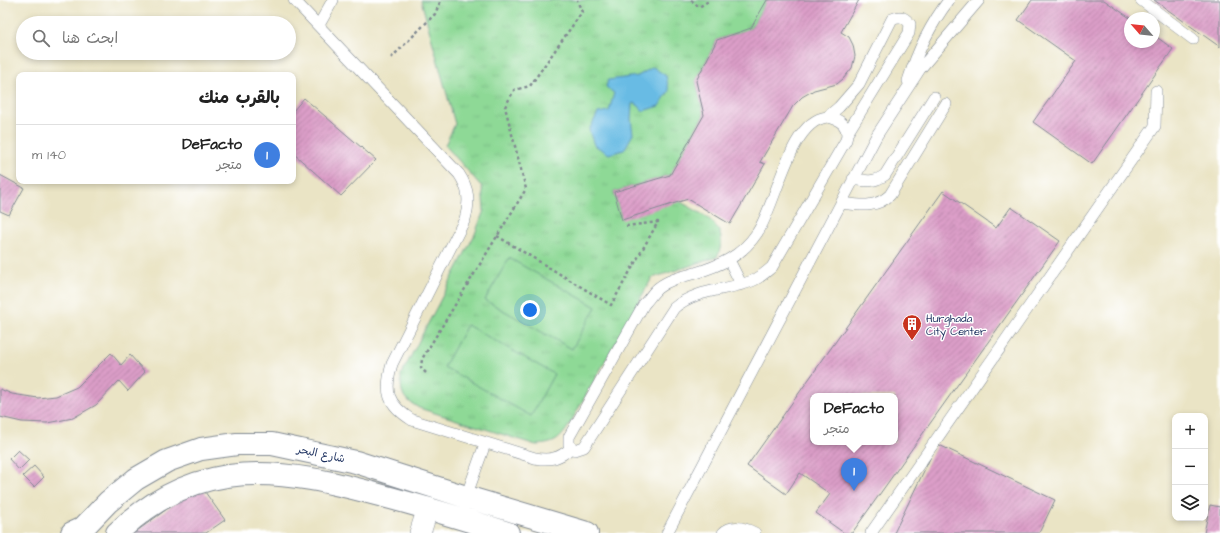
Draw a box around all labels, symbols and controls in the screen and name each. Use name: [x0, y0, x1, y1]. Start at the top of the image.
north arrow: [1124, 12, 1160, 48]
search box: [16, 16, 296, 60]
icon: search: [30, 27, 52, 49]
text: ابحث هنا: [62, 28, 118, 49]
text: بالقرب منك: [199, 86, 280, 110]
text: DeFacto: [182, 134, 242, 155]
text: 140 m: [32, 146, 66, 164]
text: 1: [266, 146, 268, 164]
text: متجر: [217, 156, 242, 174]
your location: [520, 300, 540, 320]
place label: Hurghada City Center: [926, 311, 986, 340]
building icon: Hurghada City Center: [901, 313, 923, 341]
popup: [810, 393, 898, 445]
text: DeFacto: [824, 398, 884, 419]
map controls: [1172, 413, 1208, 521]
button: +: [1172, 413, 1208, 449]
text: متجر: [824, 420, 850, 438]
street label: شارع البحر: [294, 441, 346, 467]
button: −: [1172, 449, 1208, 485]
pin: 1: [841, 458, 867, 491]
button: layers: [1172, 485, 1208, 521]

